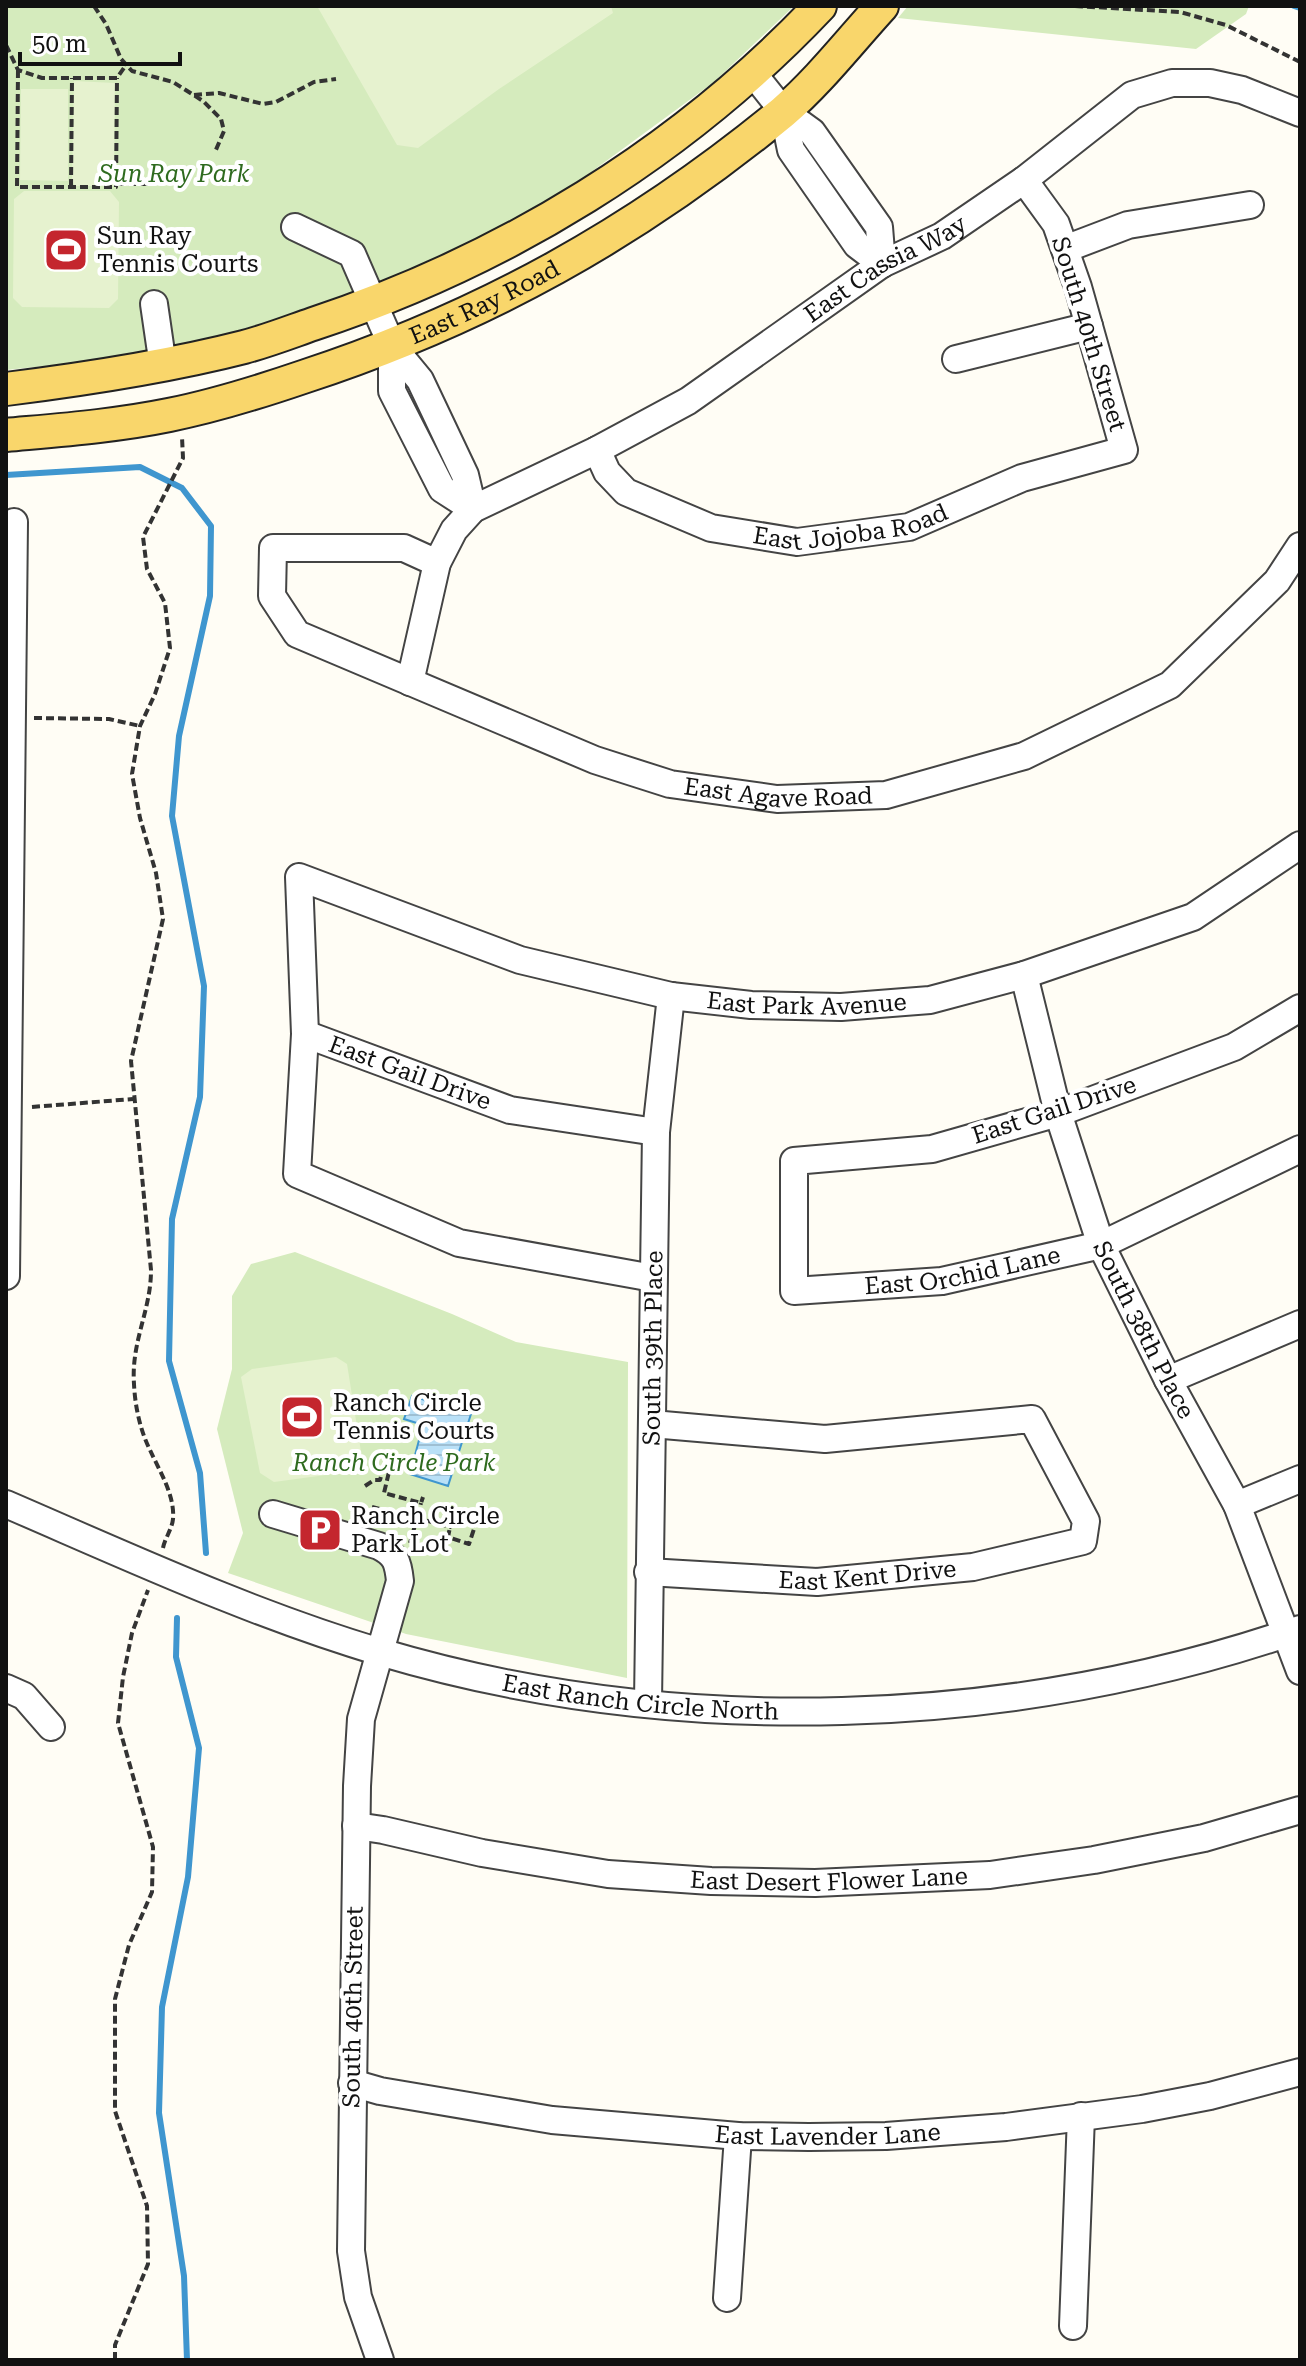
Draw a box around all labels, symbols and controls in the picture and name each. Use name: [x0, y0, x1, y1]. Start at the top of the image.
scale bar: [20, 16, 180, 66]
text: 50 m: [32, 30, 87, 58]
park label: Sun Ray Park: [97, 160, 250, 188]
street label: East Cassia Way: [799, 209, 972, 328]
place label: Sun Ray Tennis Courts: [97, 222, 259, 278]
sports icon: Sun Ray Tennis Courts: [42, 226, 90, 274]
street label: South 40th Street: [1046, 233, 1132, 435]
street label: East Ray Road: [405, 254, 564, 350]
street label: East Jojoba Road: [751, 498, 952, 556]
street label: East Agave Road: [682, 772, 873, 813]
street label: East Park Avenue: [705, 986, 908, 1021]
street label: East Gail Drive: [325, 1030, 495, 1116]
street label: East Gail Drive: [968, 1070, 1140, 1150]
street label: South 38th Place: [1087, 1237, 1201, 1423]
street label: East Orchid Lane: [863, 1241, 1063, 1300]
street label: South 39th Place: [638, 1250, 668, 1446]
place label: Ranch Circle Tennis Courts: [333, 1389, 495, 1445]
sports icon: Ranch Circle Tennis Courts: [278, 1393, 326, 1441]
park label: Ranch Circle Park: [292, 1449, 495, 1477]
place label: Ranch Circle Park Lot: [351, 1502, 500, 1558]
parking icon: Ranch Circle Park Lot: [296, 1506, 344, 1554]
street label: East Kent Drive: [778, 1555, 958, 1596]
street label: East Ranch Circle North: [500, 1669, 779, 1725]
street label: East Desert Flower Lane: [689, 1862, 969, 1897]
street label: South 40th Street: [337, 1906, 369, 2108]
street label: East Lavender Lane: [714, 2118, 942, 2151]

